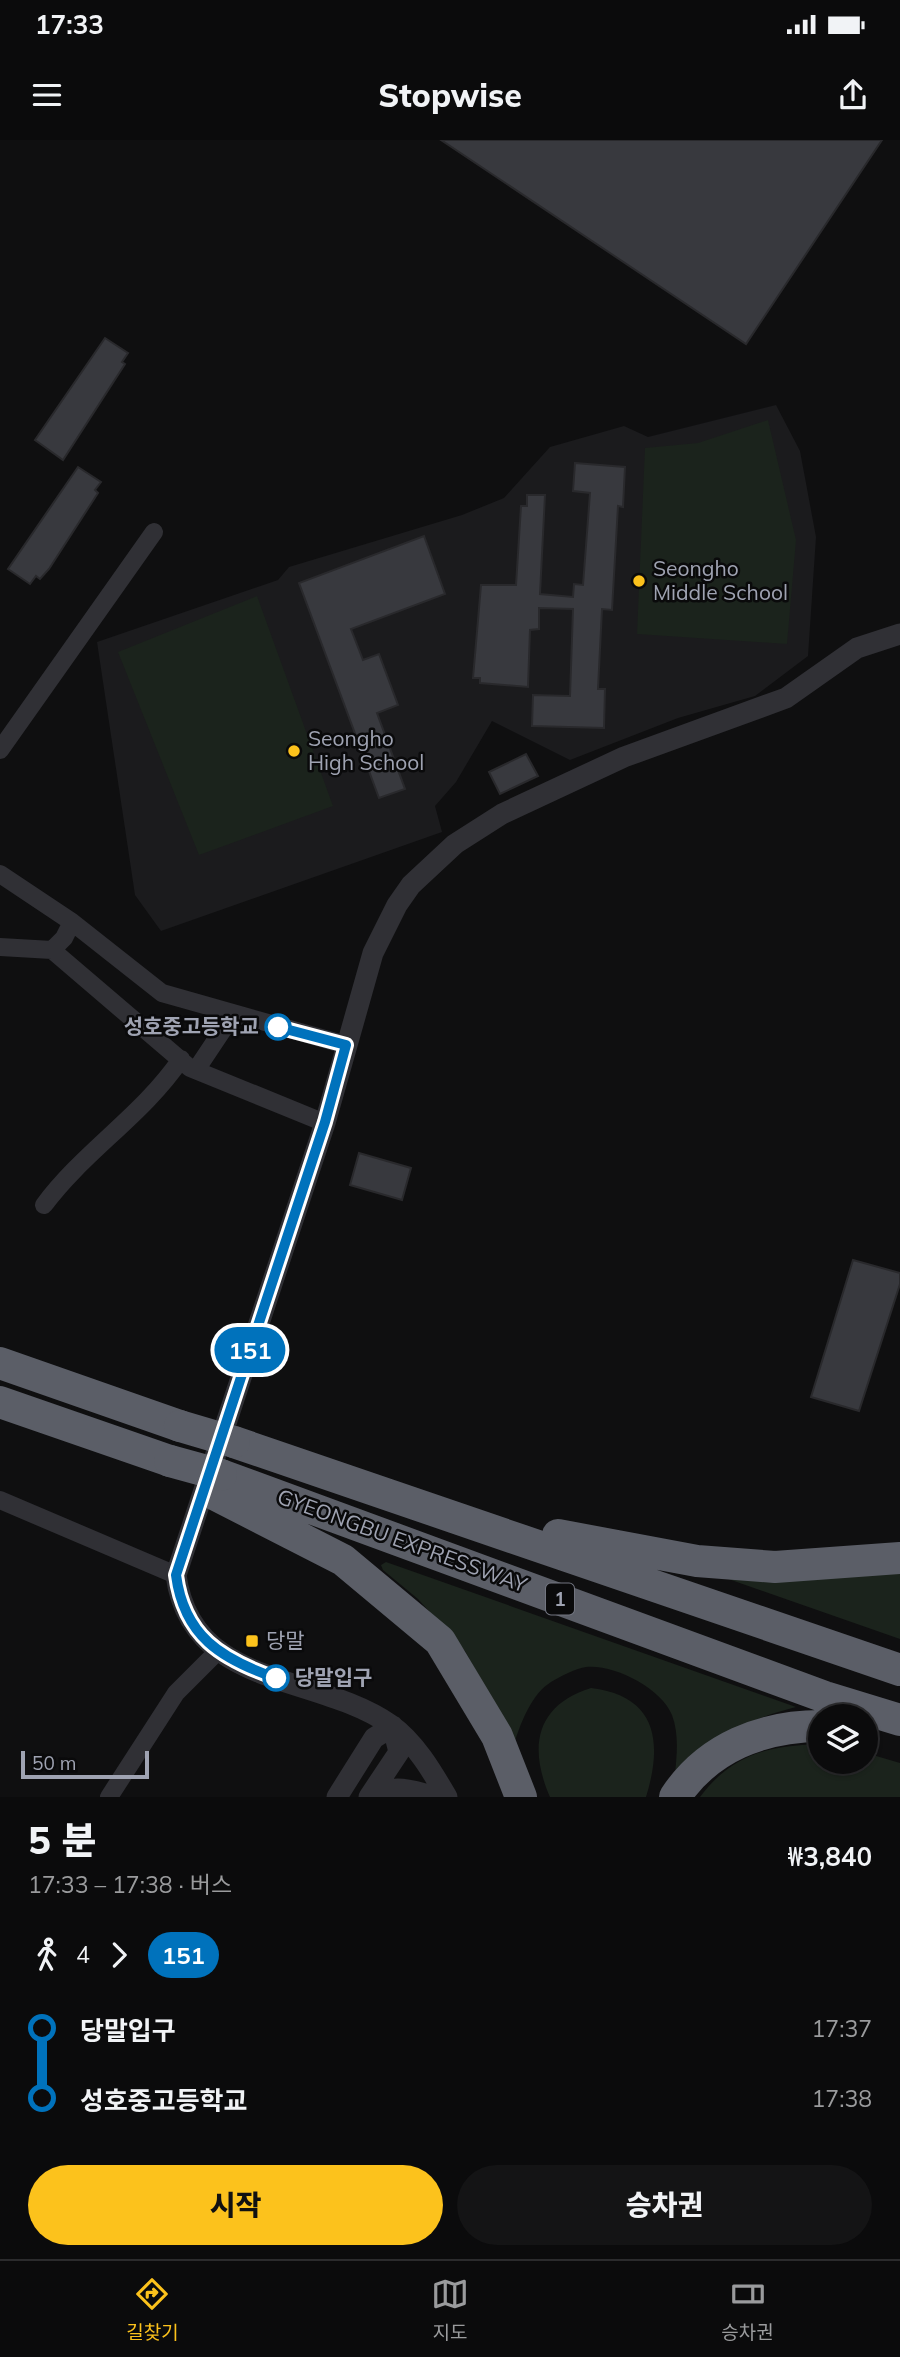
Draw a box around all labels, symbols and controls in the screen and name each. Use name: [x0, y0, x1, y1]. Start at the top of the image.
text: 17:33: [35, 8, 104, 41]
text: Stopwise: [378, 75, 522, 115]
icon: menu: [28, 76, 66, 114]
icon: share: [834, 76, 872, 114]
place label: Seongho Middle School: [653, 555, 788, 605]
marker: Seongho Middle School: [631, 573, 647, 589]
place label: Seongho High School: [308, 725, 424, 775]
marker: Seongho High School: [286, 743, 302, 759]
place label: 성호중고등학교: [124, 1013, 259, 1039]
marker: 성호중고등학교: [265, 1014, 291, 1040]
line badge: 151: [210, 1327, 290, 1373]
text: 151: [228, 1335, 272, 1365]
street label: GYEONGBU EXPRESSWAY: [274, 1483, 531, 1597]
road number: 1: [546, 1583, 574, 1614]
place label: 당말: [266, 1627, 305, 1653]
marker: 당말: [244, 1633, 260, 1649]
place label: 당말입구: [295, 1664, 372, 1690]
marker: 당말입구: [263, 1665, 289, 1691]
map controls: [808, 1704, 878, 1774]
button: layers: [808, 1704, 878, 1774]
scale bar: [21, 1748, 149, 1780]
text: 50 m: [32, 1751, 76, 1775]
text: 5 분: [28, 1816, 96, 1864]
text: ₩3,840: [788, 1840, 872, 1873]
text: 17:33 – 17:38 · 버스: [28, 1870, 232, 1899]
icon: walk: [28, 1936, 66, 1974]
icon: forward: [100, 1936, 138, 1974]
text: 4: [76, 1940, 90, 1969]
text: 151: [162, 1940, 205, 1970]
text: 당말입구: [80, 2014, 176, 2047]
text: 17:37: [812, 2014, 872, 2043]
text: 성호중고등학교: [80, 2084, 247, 2117]
text: 17:38: [812, 2084, 872, 2113]
button: 시작: [28, 2165, 443, 2245]
button: 승차권: [457, 2165, 872, 2245]
tab: 길찾기: [126, 2275, 179, 2344]
tab: 지도: [431, 2275, 469, 2344]
tab: 승차권: [721, 2275, 774, 2344]

